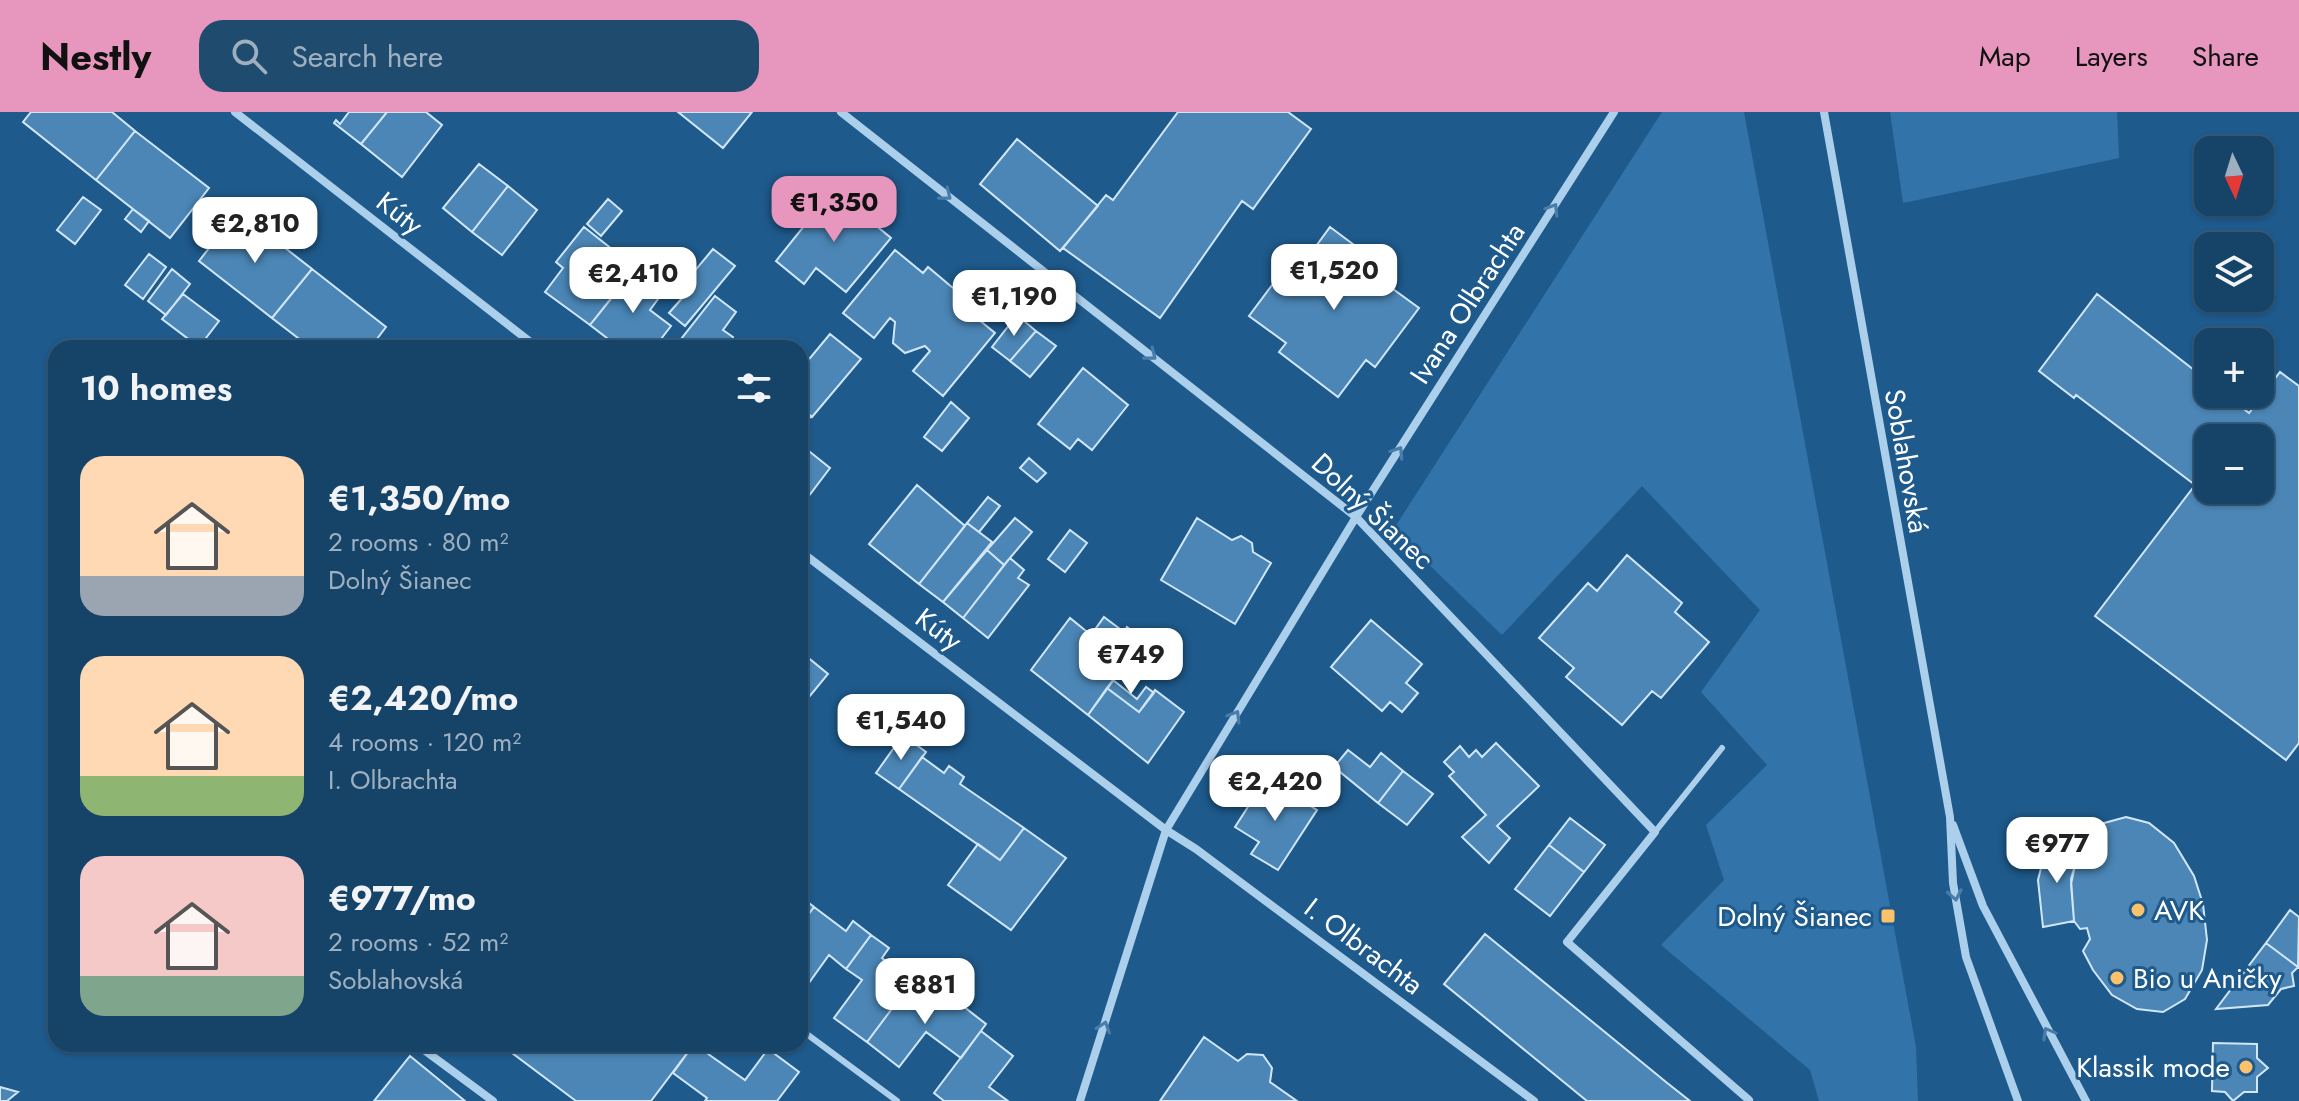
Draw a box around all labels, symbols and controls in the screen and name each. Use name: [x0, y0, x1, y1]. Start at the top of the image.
search box: [199, 20, 759, 92]
text: Nestly: [40, 29, 151, 84]
icon: search: [227, 34, 271, 78]
text: Search here: [291, 35, 443, 78]
text: Map: [1979, 36, 2031, 77]
text: Layers: [2075, 36, 2148, 77]
text: Share: [2192, 36, 2259, 77]
north arrow: [2194, 136, 2274, 216]
map controls: [2194, 136, 2274, 504]
pin: €1,350: [769, 176, 899, 244]
street label: Kúty: [368, 182, 432, 245]
text: €1,350: [790, 183, 878, 221]
one-way arrow: [937, 185, 952, 199]
pin: €2,810: [190, 197, 320, 265]
one-way arrow: [1543, 203, 1558, 218]
text: €2,810: [210, 204, 300, 242]
street label: Ivana Olbrachta: [1400, 214, 1535, 392]
button: layers: [2194, 232, 2274, 312]
pin: €1,520: [1269, 244, 1399, 312]
pin: €2,410: [568, 247, 698, 315]
text: €1,520: [1289, 251, 1379, 289]
text: €2,410: [587, 254, 679, 292]
pin: €1,190: [949, 270, 1079, 338]
text: €1,190: [971, 277, 1057, 315]
button: +: [2194, 328, 2274, 408]
one-way arrow: [1142, 346, 1157, 360]
text: 10 homes: [80, 364, 232, 413]
icon: filters: [732, 366, 776, 410]
street label: Soblahovská: [1874, 386, 1939, 536]
button: −: [2194, 424, 2274, 504]
street label: Dolný Šianec: [1302, 444, 1443, 579]
one-way arrow: [1388, 446, 1403, 460]
text: €1,350/mo: [328, 474, 510, 523]
icon: home: [144, 488, 240, 584]
text: 2 rooms · 80 m²: [328, 523, 509, 561]
text: Dolný Šianec: [328, 561, 472, 599]
street label: Kúty: [907, 598, 971, 661]
pin: €749: [1084, 628, 1178, 696]
text: €749: [1097, 635, 1165, 673]
text: €2,420/mo: [328, 674, 518, 723]
icon: home: [144, 688, 240, 784]
pin: €1,540: [836, 694, 966, 762]
text: €1,540: [856, 701, 946, 739]
one-way arrow: [1226, 710, 1241, 725]
text: 4 rooms · 120 m²: [328, 723, 521, 761]
pin: €2,420: [1210, 755, 1340, 823]
text: I. Olbrachta: [328, 761, 458, 799]
text: €2,420: [1228, 762, 1322, 800]
pin: €977: [2010, 817, 2104, 885]
text: €977: [2024, 824, 2090, 862]
text: €977/mo: [328, 874, 476, 923]
icon: home: [144, 888, 240, 984]
street label: I. Olbrachta: [1296, 888, 1432, 1005]
one-way arrow: [1945, 888, 1962, 901]
place label: AVK: [2154, 890, 2204, 931]
place label: Dolný Šianec: [1717, 896, 1872, 937]
marker: AVK: [2129, 901, 2147, 919]
marker: Dolný Šianec: [1879, 907, 1897, 925]
text: 2 rooms · 52 m²: [328, 923, 508, 961]
pin: €881: [878, 958, 972, 1026]
place label: Bio u Aničky: [2133, 958, 2282, 999]
text: Soblahovská: [328, 961, 463, 999]
text: €881: [894, 965, 956, 1003]
marker: Bio u Aničky: [2108, 969, 2126, 987]
one-way arrow: [1095, 1020, 1111, 1034]
one-way arrow: [2043, 1027, 2058, 1041]
place label: Klassik mode: [2076, 1047, 2230, 1088]
marker: Klassik mode: [2237, 1058, 2255, 1076]

